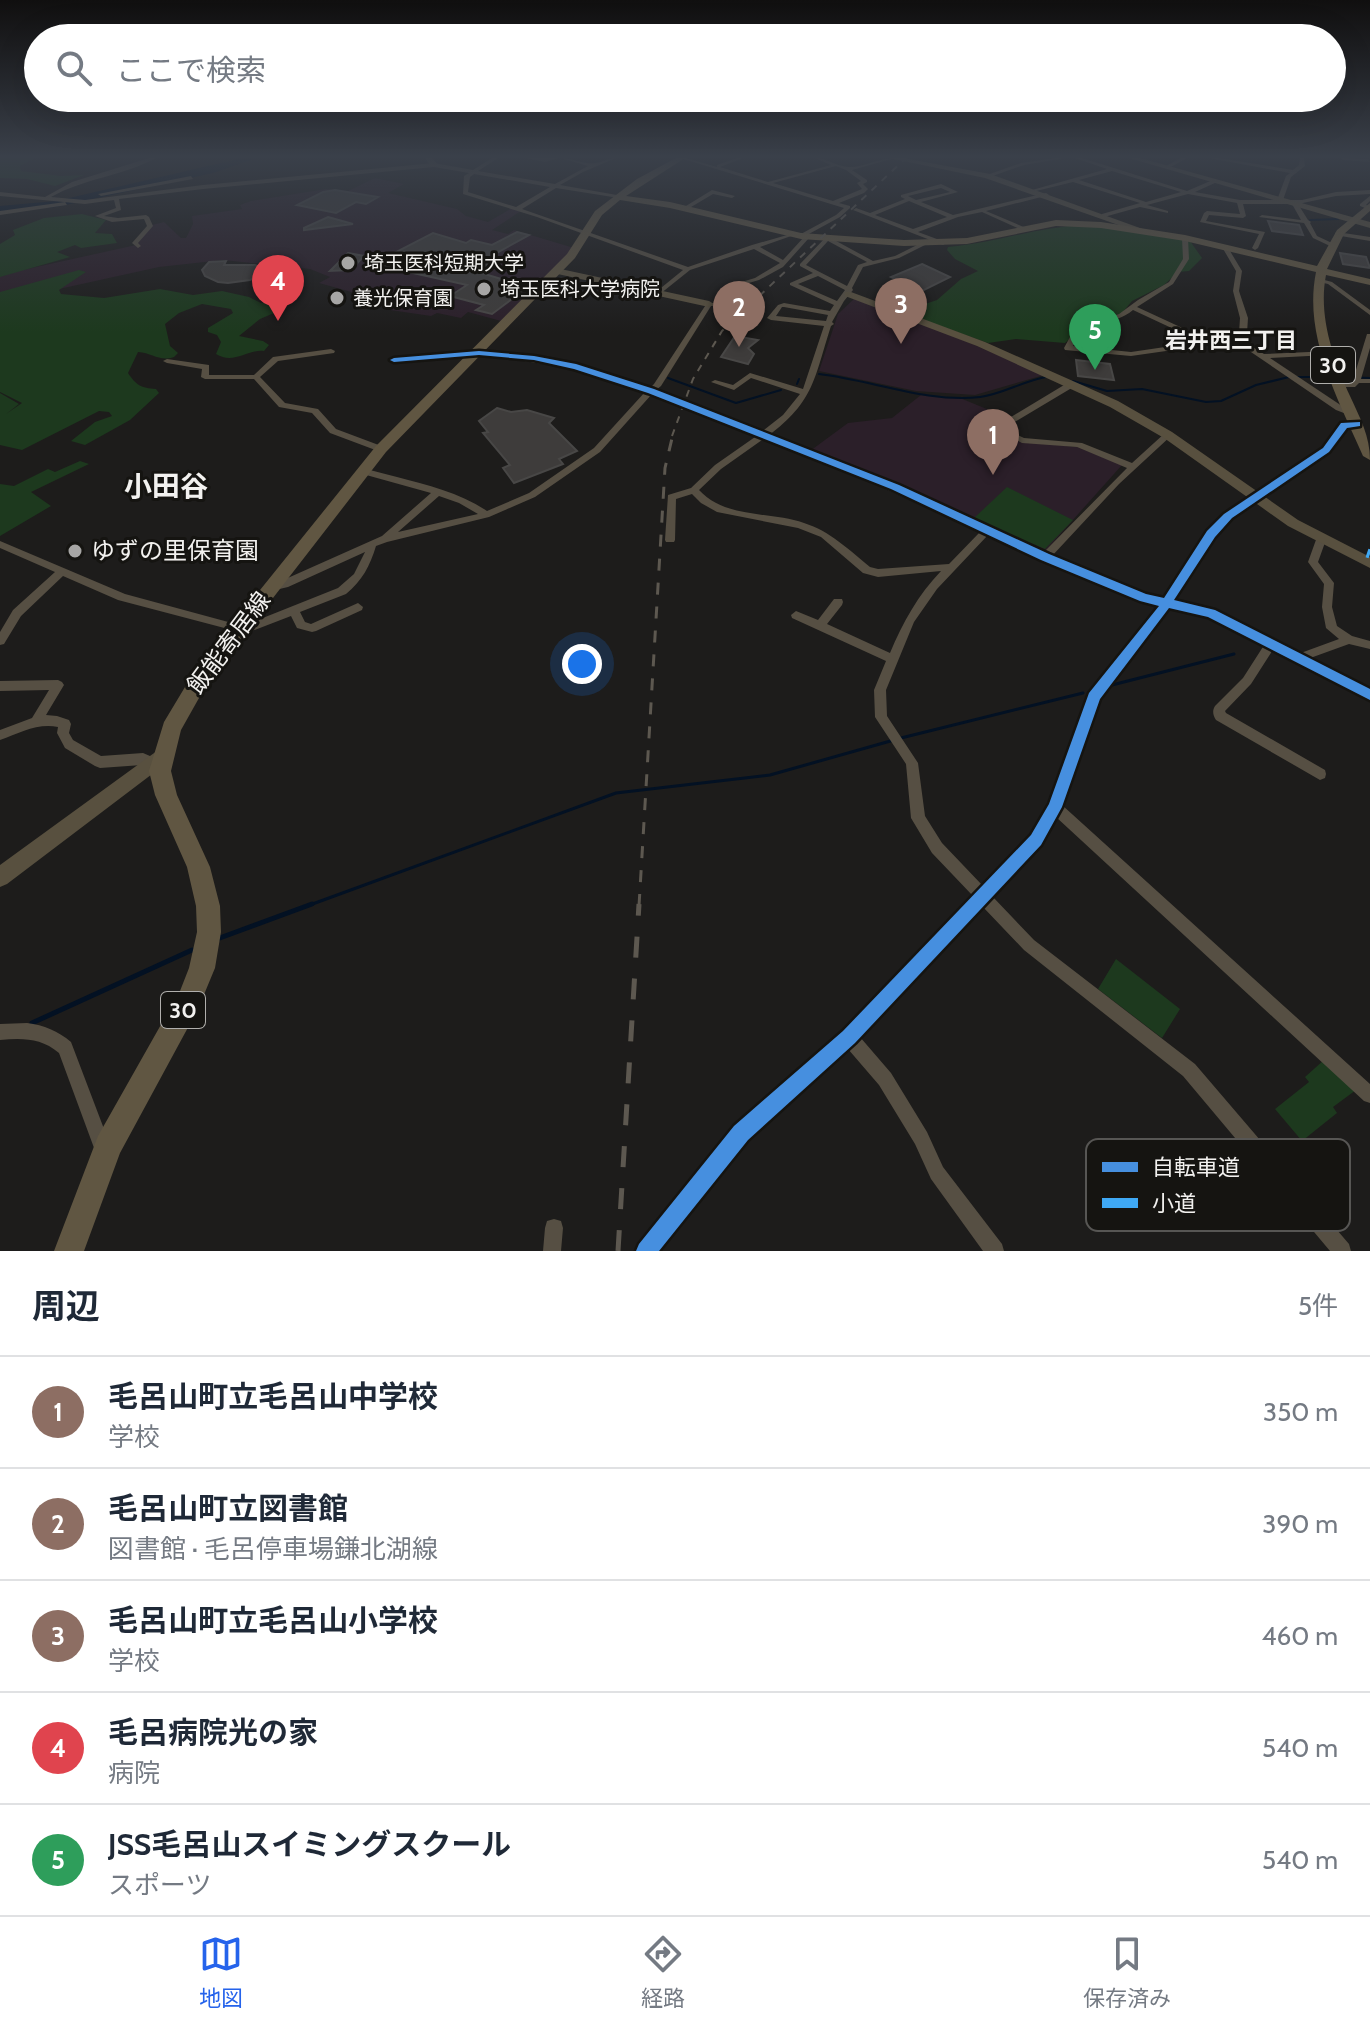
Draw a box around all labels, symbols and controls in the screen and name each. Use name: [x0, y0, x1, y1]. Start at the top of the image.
search box: [24, 24, 1346, 112]
icon: search: [52, 46, 96, 90]
text: ここで検索: [116, 52, 266, 89]
place label: 埼玉医科短期大学: [364, 251, 524, 275]
marker: 埼玉医科短期大学: [339, 254, 357, 272]
pin: 4: [252, 255, 304, 321]
place label: 埼玉医科大学病院: [500, 277, 660, 301]
pin: 3: [875, 278, 927, 344]
marker: 埼玉医科大学病院: [475, 280, 493, 298]
pin: 2: [713, 281, 765, 347]
place label: 養光保育園: [353, 286, 453, 310]
marker: 養光保育園: [328, 289, 346, 307]
pin: 5: [1069, 304, 1121, 370]
district label: 岩井西三丁目: [1165, 327, 1297, 354]
road number: 30: [1311, 347, 1355, 383]
pin: 1: [967, 409, 1019, 475]
district label: 小田谷: [124, 469, 208, 503]
place label: ゆずの里保育園: [91, 536, 259, 565]
marker: ゆずの里保育園: [66, 542, 84, 560]
street label: 飯能寄居線: [181, 586, 276, 699]
your location: [562, 644, 602, 684]
road number: 30: [161, 992, 205, 1028]
legend: [1086, 1139, 1350, 1231]
text: 自転車道: [1152, 1154, 1240, 1181]
text: 小道: [1152, 1190, 1196, 1217]
text: 周辺: [32, 1285, 100, 1327]
text: 5件: [1298, 1290, 1338, 1322]
text: 毛呂山町立毛呂山中学校: [108, 1378, 438, 1415]
text: 1: [53, 1396, 63, 1428]
text: 350 m: [1263, 1396, 1338, 1428]
text: 学校: [108, 1421, 160, 1453]
text: 毛呂山町立図書館: [108, 1490, 348, 1527]
text: 2: [51, 1508, 65, 1540]
text: 390 m: [1262, 1508, 1338, 1540]
text: 図書館 · 毛呂停車場鎌北湖線: [108, 1533, 438, 1565]
text: 毛呂山町立毛呂山小学校: [108, 1602, 438, 1639]
text: 3: [51, 1620, 65, 1652]
text: 460 m: [1261, 1620, 1338, 1652]
text: 学校: [108, 1645, 160, 1677]
text: 毛呂病院光の家: [108, 1714, 318, 1751]
text: 4: [50, 1732, 66, 1764]
text: 540 m: [1262, 1732, 1338, 1764]
text: 病院: [108, 1757, 160, 1789]
text: JSS毛呂山スイミングスクール: [108, 1826, 511, 1863]
text: 5: [51, 1844, 65, 1876]
text: 540 m: [1262, 1844, 1338, 1876]
text: スポーツ: [108, 1869, 211, 1901]
tab: 地図: [199, 1932, 243, 2012]
tab: 経路: [641, 1932, 685, 2012]
tab: 保存済み: [1083, 1932, 1171, 2012]

